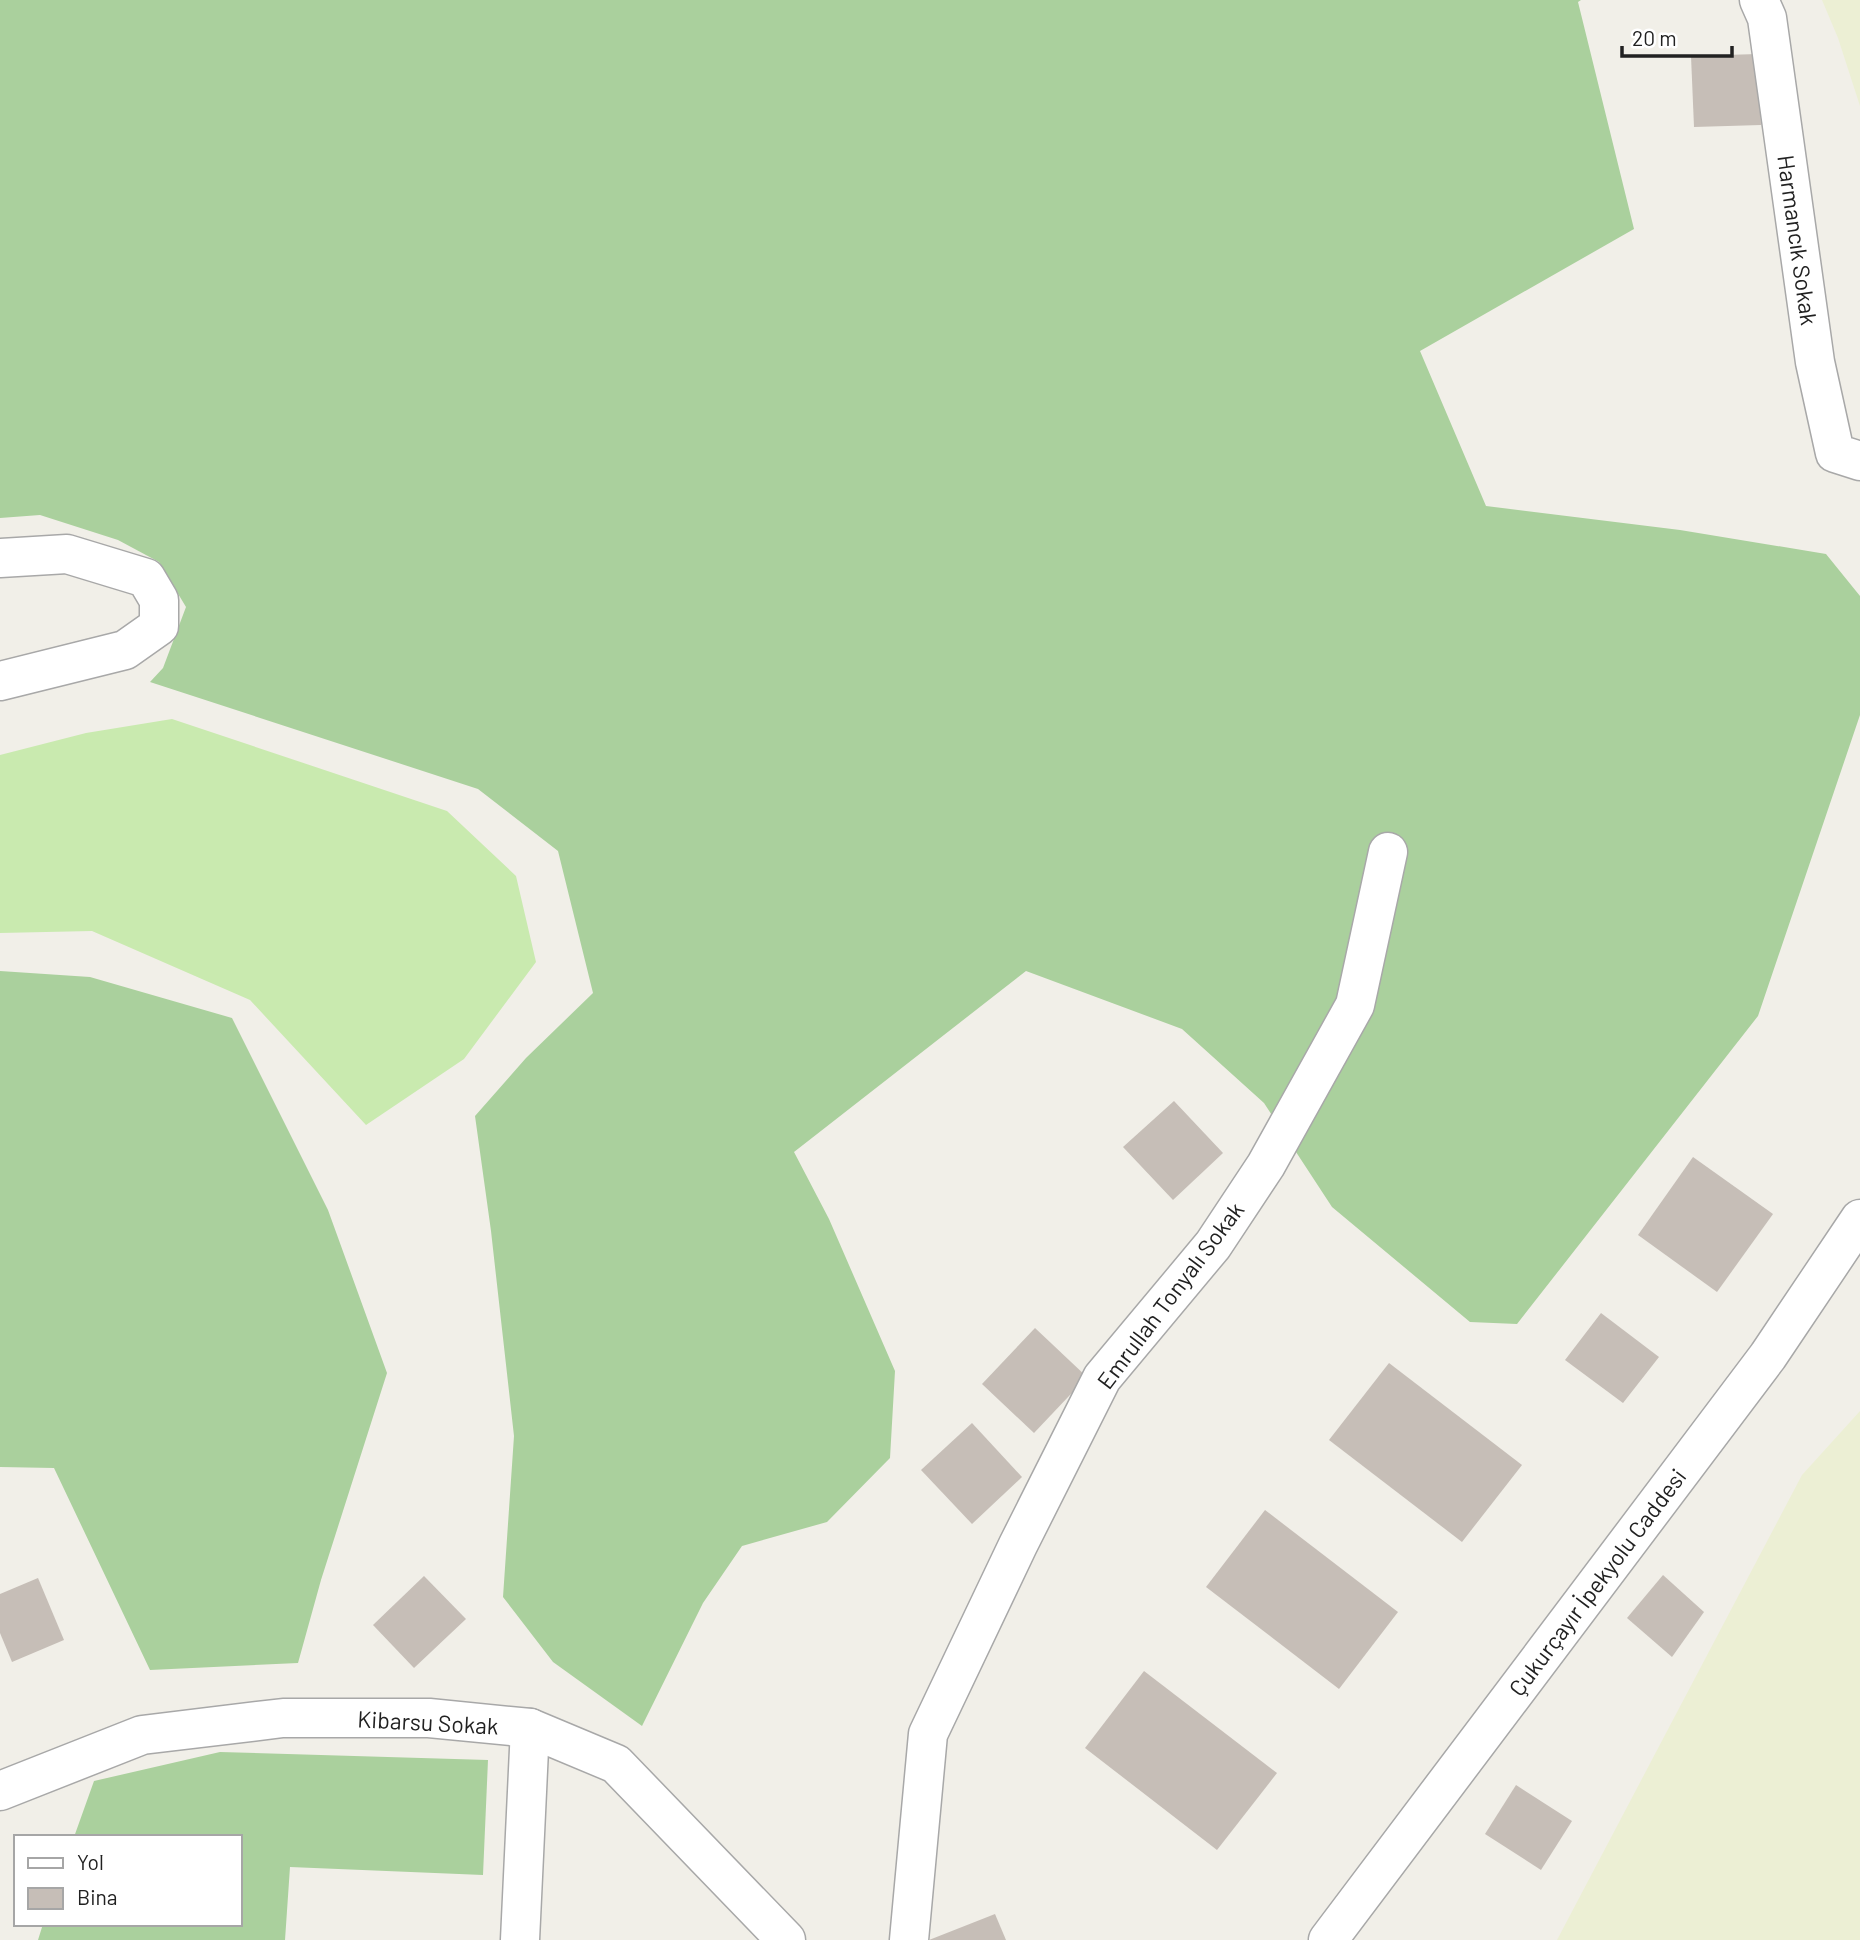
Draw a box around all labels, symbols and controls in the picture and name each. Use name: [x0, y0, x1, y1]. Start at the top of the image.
scale bar: [1622, 14, 1732, 58]
text: 20 m: [1632, 25, 1677, 50]
street label: Harmancık Sokak: [1772, 153, 1824, 327]
street label: Emrullah Tonyalı Sokak: [1091, 1196, 1249, 1394]
street label: Çukurçayır İpekyolu Caddesi: [1502, 1463, 1692, 1701]
street label: Kibarsu Sokak: [357, 1704, 499, 1740]
legend: [14, 1835, 242, 1926]
text: Yol: [77, 1849, 104, 1874]
text: Bina: [77, 1884, 118, 1909]

